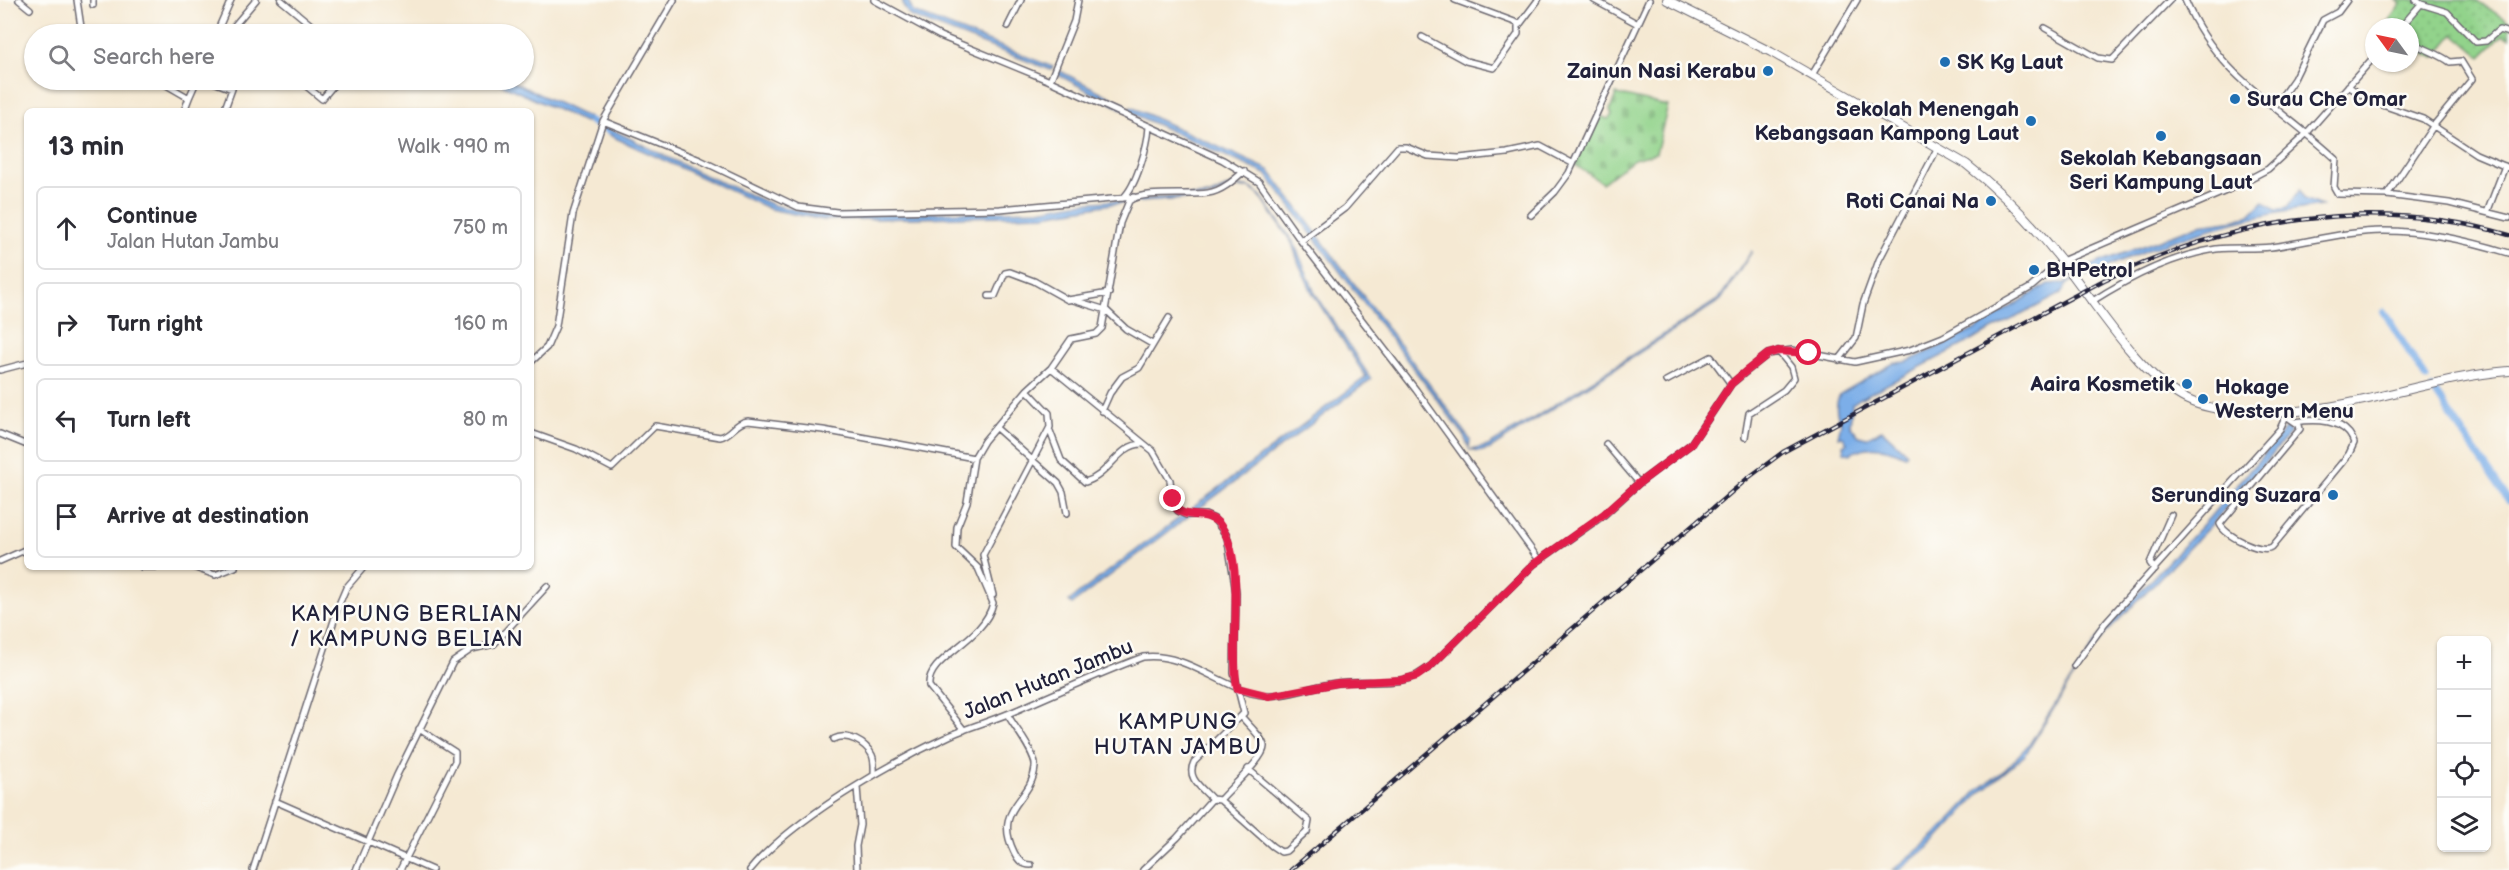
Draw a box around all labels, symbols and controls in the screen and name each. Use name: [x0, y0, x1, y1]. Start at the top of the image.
north arrow: [2365, 18, 2419, 72]
search box: [24, 24, 534, 90]
icon: search: [45, 41, 78, 74]
text: Search here: [93, 44, 215, 71]
place label: SK Kg Laut: [1957, 50, 2063, 75]
marker: SK Kg Laut: [1938, 55, 1952, 69]
place label: Zainun Nasi Kerabu: [1567, 59, 1756, 84]
marker: Zainun Nasi Kerabu: [1761, 64, 1775, 78]
place label: Surau Che Omar: [2247, 87, 2407, 112]
marker: Surau Che Omar: [2228, 92, 2242, 106]
place label: Sekolah Menengah Kebangsaan Kampong Laut: [1754, 97, 2019, 146]
marker: Sekolah Menengah Kebangsaan Kampong Laut: [2024, 114, 2038, 128]
marker: Sekolah Kebangsaan Seri Kampung Laut: [2154, 129, 2168, 143]
text: 13 min: [48, 132, 124, 163]
text: Walk · 990 m: [397, 135, 510, 159]
place label: Sekolah Kebangsaan Seri Kampung Laut: [2060, 146, 2262, 195]
place label: Roti Canai Na: [1845, 189, 1979, 214]
marker: Roti Canai Na: [1984, 194, 1998, 208]
text: Continue: [107, 203, 197, 230]
icon: ahead: [50, 212, 83, 245]
text: 750 m: [453, 216, 508, 240]
text: Jalan Hutan Jambu: [107, 230, 279, 254]
place label: BHPetrol: [2046, 258, 2133, 283]
marker: BHPetrol: [2027, 263, 2041, 277]
icon: right: [50, 308, 83, 341]
text: Turn right: [107, 311, 203, 338]
text: 160 m: [454, 312, 508, 336]
route start: [1795, 339, 1821, 365]
place label: Aaira Kosmetik: [2030, 372, 2175, 397]
place label: Hokage Western Menu: [2215, 375, 2354, 424]
marker: Aaira Kosmetik: [2180, 377, 2194, 391]
marker: Hokage Western Menu: [2196, 392, 2210, 406]
icon: left: [50, 404, 83, 437]
text: Turn left: [107, 407, 191, 434]
text: 80 m: [463, 408, 508, 432]
place label: Serunding Suzara: [2151, 483, 2321, 508]
route end: [1159, 485, 1185, 511]
marker: Serunding Suzara: [2326, 488, 2340, 502]
icon: arrive: [50, 500, 83, 533]
text: Arrive at destination: [107, 503, 309, 530]
district label: KAMPUNG BERLIAN / KAMPUNG BELIAN: [290, 601, 524, 653]
street label: Jalan Hutan Jambu: [960, 634, 1137, 725]
map controls: [2437, 636, 2491, 852]
button: +: [2437, 636, 2491, 690]
button: −: [2437, 690, 2491, 744]
district label: KAMPUNG HUTAN JAMBU: [1094, 709, 1262, 761]
button: locate: [2437, 744, 2491, 798]
button: layers: [2437, 798, 2491, 852]

